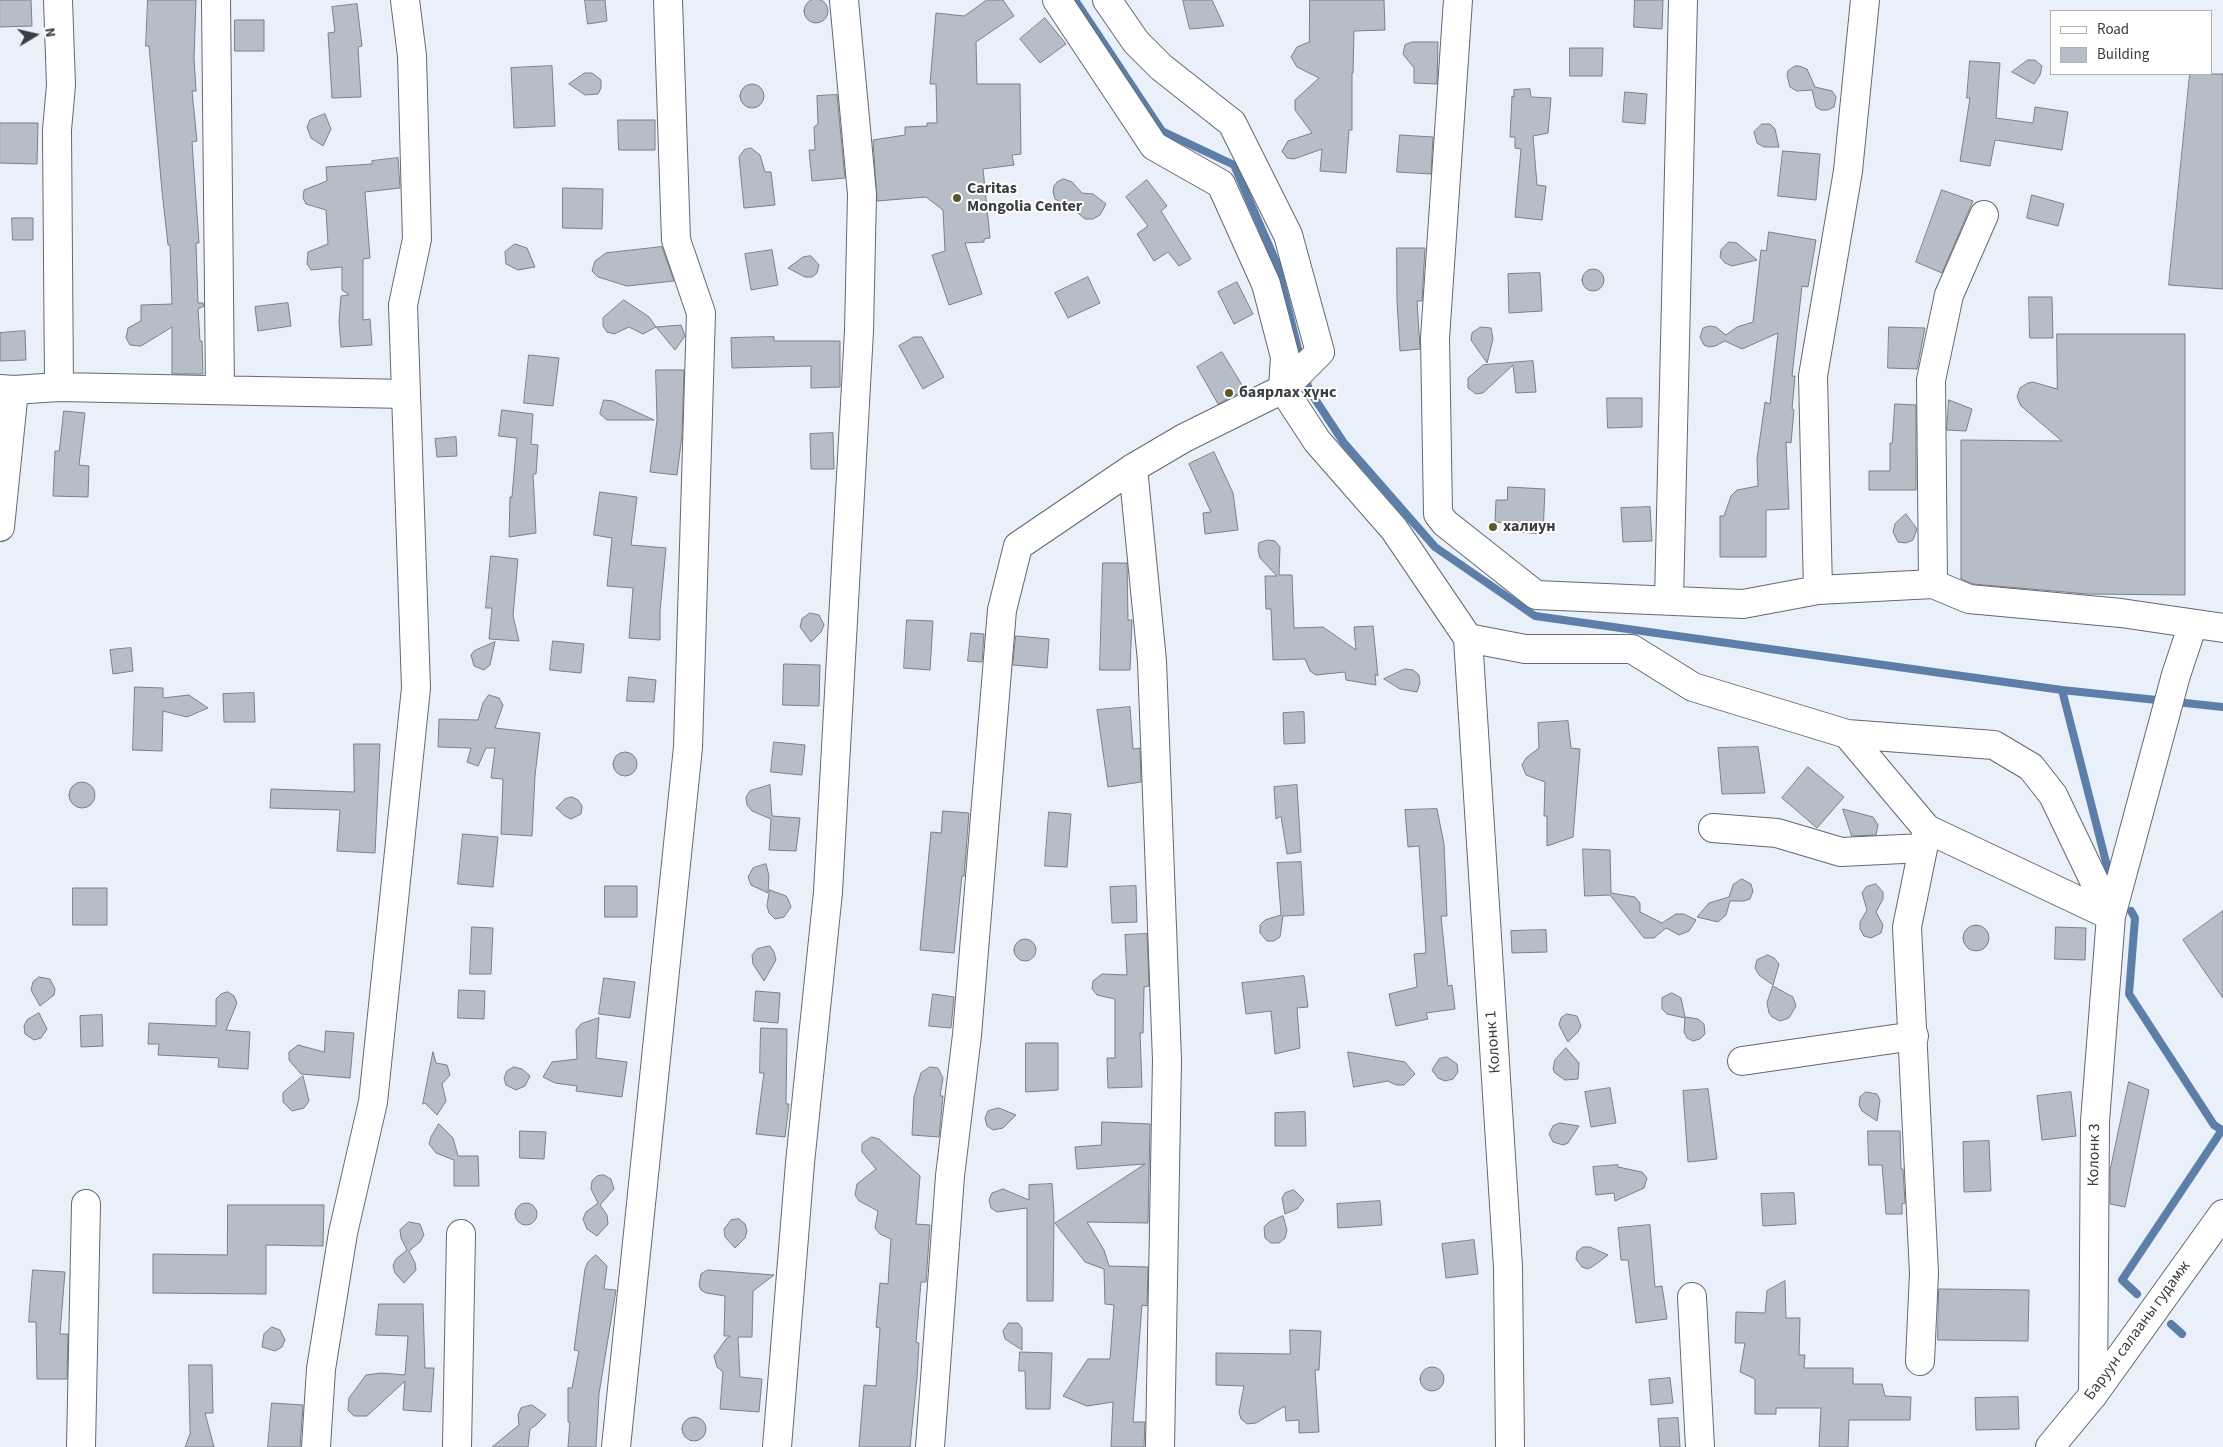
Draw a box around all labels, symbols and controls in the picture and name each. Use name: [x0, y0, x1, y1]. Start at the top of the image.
north arrow: [10, 10, 60, 60]
legend: [2050, 10, 2213, 75]
text: Road: [2097, 19, 2129, 40]
text: N: [39, 26, 60, 39]
text: Building: [2097, 44, 2149, 65]
place label: Caritas Mongolia Center: [967, 179, 1082, 217]
marker: Caritas Mongolia Center: [951, 192, 963, 204]
place label: баярлах хүнс: [1239, 383, 1336, 403]
marker: баярлах хүнс: [1223, 387, 1235, 399]
place label: халиун: [1503, 517, 1556, 537]
marker: халиун: [1487, 521, 1499, 533]
street label: Колонк 1: [1482, 1010, 1506, 1074]
street label: Колонк 3: [2085, 1123, 2105, 1187]
street label: Баруун салааны гудамж: [2081, 1258, 2195, 1404]

